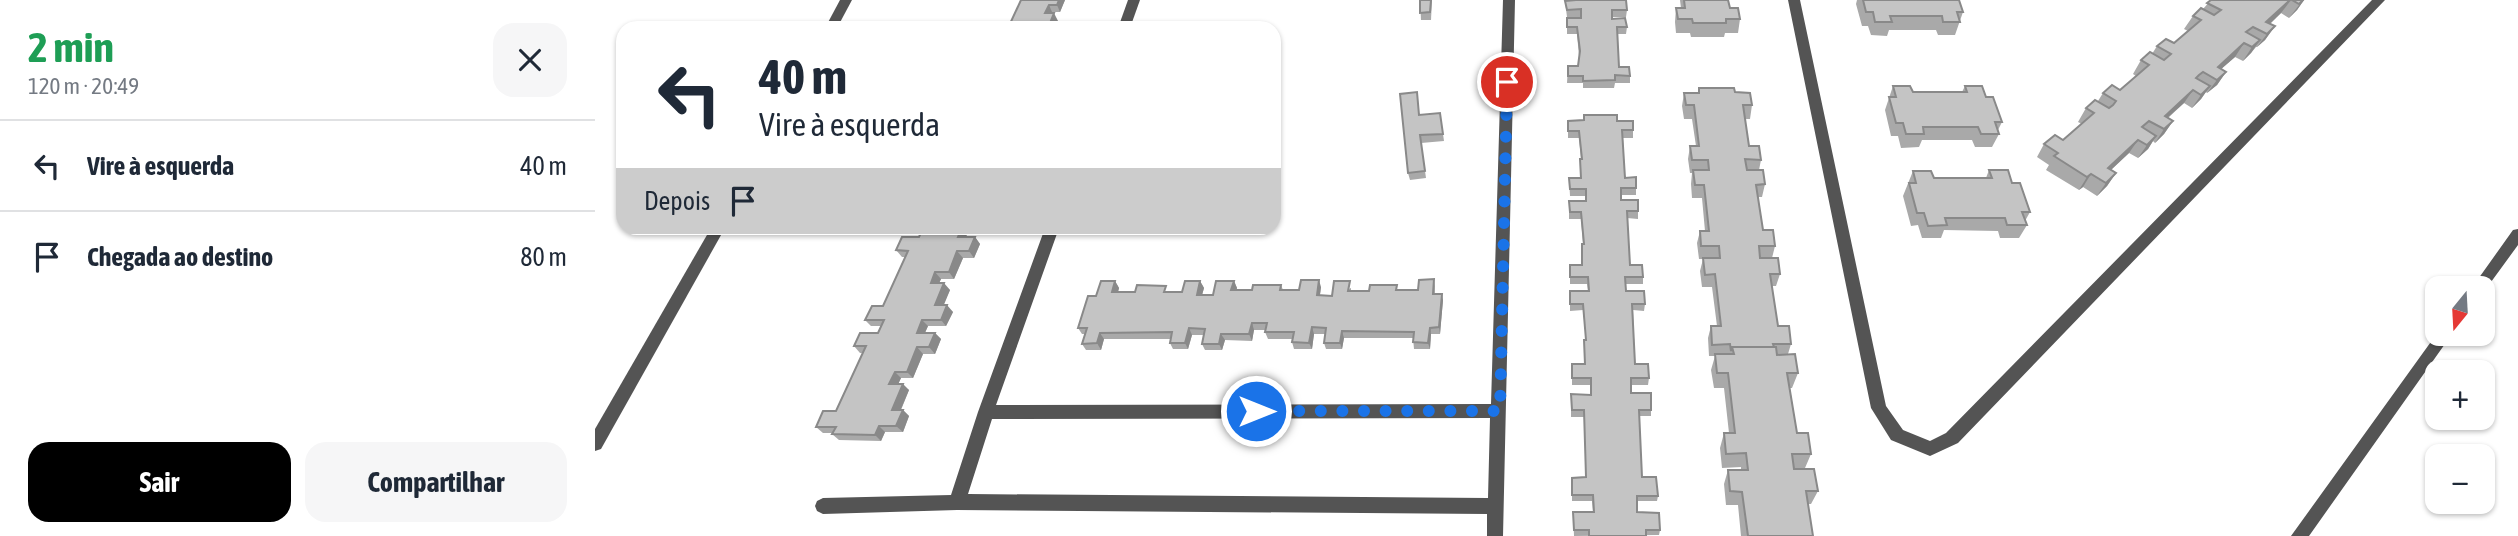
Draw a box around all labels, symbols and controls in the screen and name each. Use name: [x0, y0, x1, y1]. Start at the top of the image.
text: 2 min: [28, 23, 114, 71]
button: close: [493, 23, 567, 97]
text: 40 m: [759, 48, 847, 104]
icon: left: [644, 49, 735, 140]
pin: [1477, 52, 1537, 112]
icon: arrive: [1488, 63, 1526, 101]
text: 120 m · 20:49: [28, 73, 139, 99]
text: Vire à esquerda: [759, 106, 940, 143]
icon: left: [28, 147, 66, 185]
text: Vire à esquerda: [87, 151, 234, 181]
text: 40 m: [520, 151, 567, 181]
icon: arrive: [724, 182, 762, 220]
text: Depois: [644, 186, 710, 216]
icon: arrive: [28, 238, 66, 276]
text: Chegada ao destino: [87, 242, 273, 272]
text: 80 m: [520, 242, 567, 272]
north arrow: [2425, 276, 2495, 346]
map controls: [2425, 276, 2495, 514]
button: +: [2425, 360, 2495, 430]
position arrow: [1219, 374, 1293, 448]
button: Sair: [28, 442, 291, 522]
button: Compartilhar: [305, 442, 567, 522]
button: −: [2425, 444, 2495, 514]

